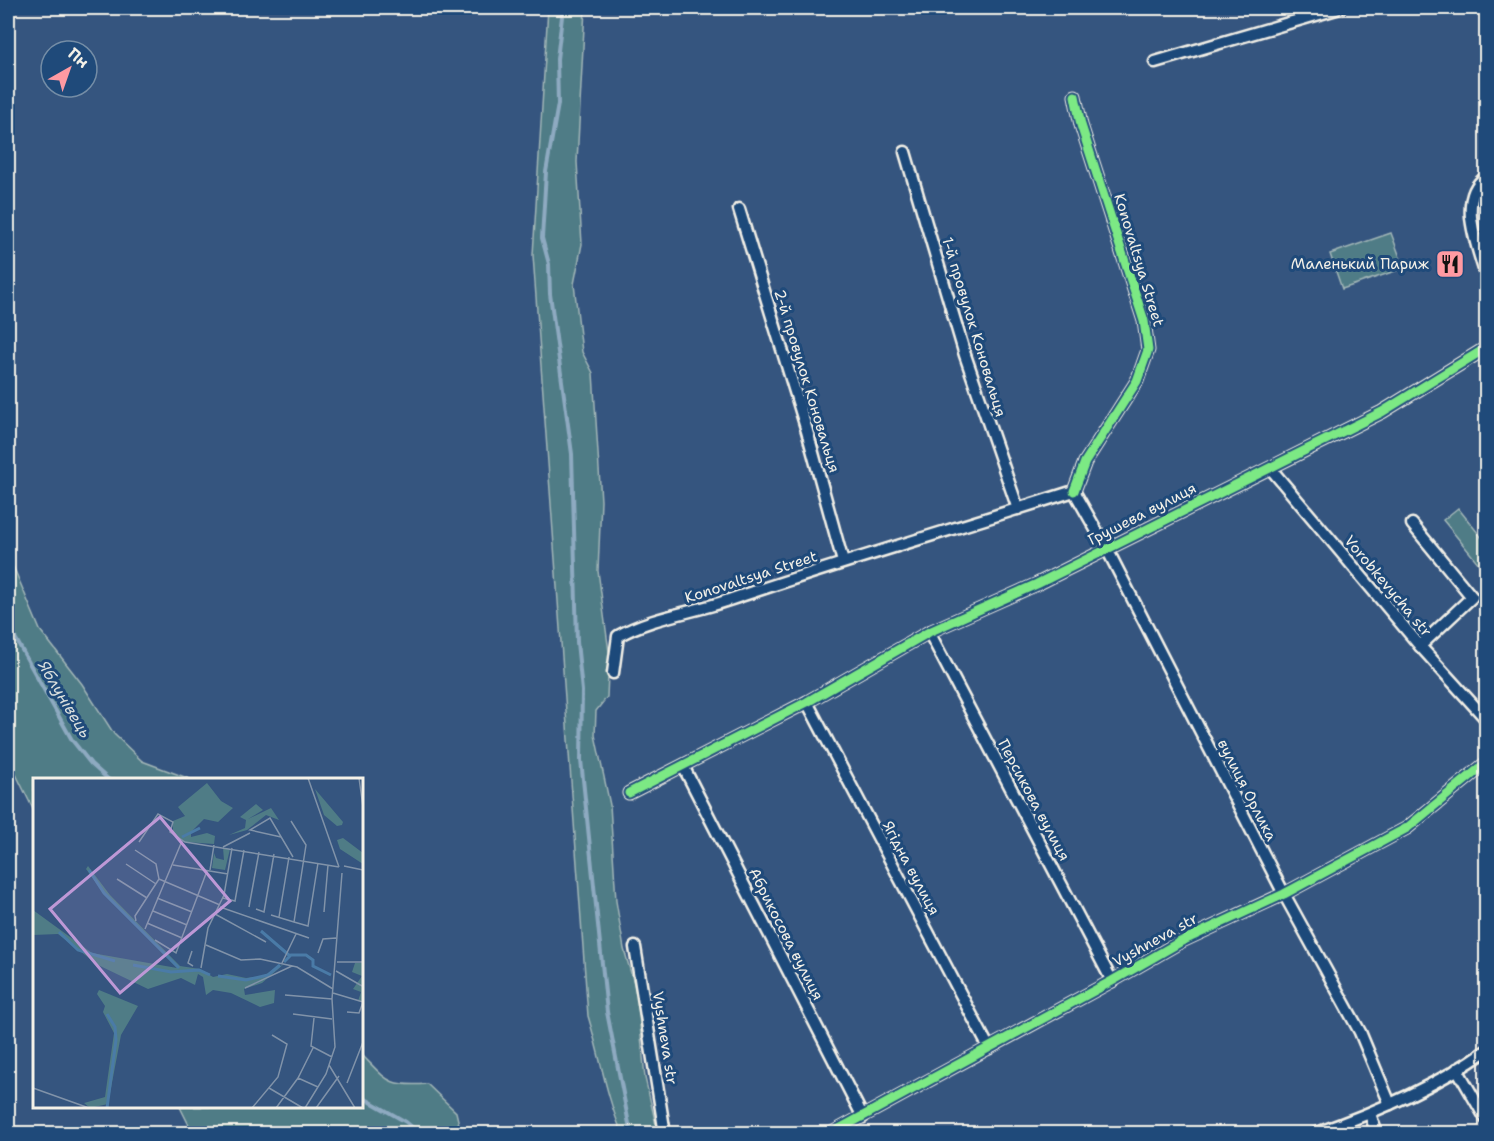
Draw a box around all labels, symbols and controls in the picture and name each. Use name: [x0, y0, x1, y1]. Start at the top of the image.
north arrow: [39, 39, 99, 99]
text: Пн: [63, 43, 93, 73]
street label: Konovaltsya Street: [1109, 191, 1169, 329]
street label: 1-й провулок Коновальця: [937, 235, 1011, 419]
restaurant icon: Маленький Париж: [1434, 248, 1466, 280]
place label: Маленький Париж: [1291, 254, 1430, 274]
street label: 2-й провулок Коновальця: [770, 287, 844, 475]
street label: Грушева вулиця: [1084, 478, 1200, 550]
street label: Vorobkevycha str: [1340, 531, 1436, 641]
street label: Konovaltsya Street: [682, 546, 820, 608]
water label: Яблунівець: [33, 656, 96, 742]
street label: Персикова вулиця: [993, 736, 1075, 864]
street label: вулиця Орлика: [1213, 736, 1282, 845]
inset map: [33, 778, 363, 1108]
street label: Ягідна вулиця: [878, 817, 944, 919]
street label: Абрикосова вулиця: [744, 864, 828, 1004]
street label: Vyshneva str: [1109, 908, 1201, 972]
street label: Vyshneva str: [648, 990, 682, 1086]

